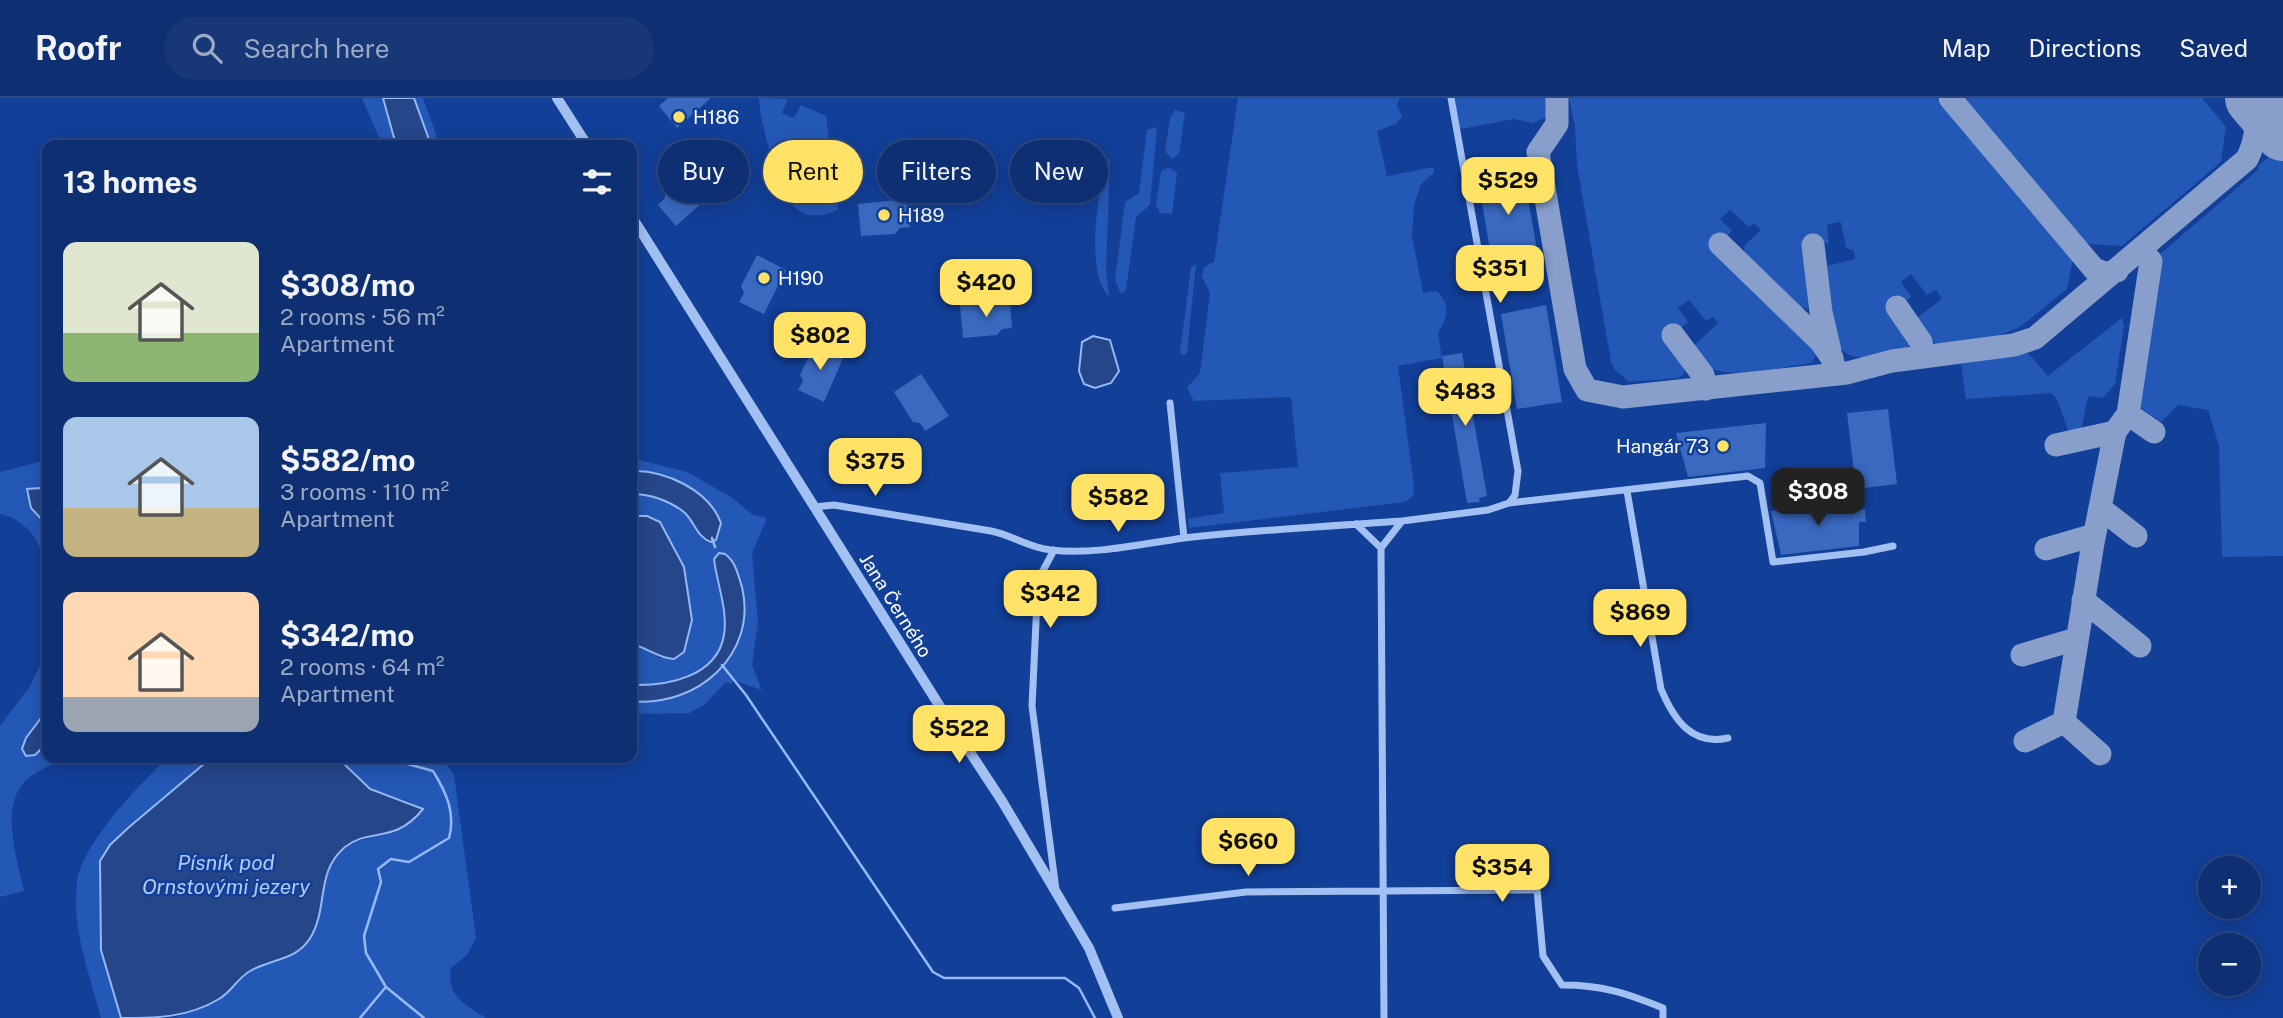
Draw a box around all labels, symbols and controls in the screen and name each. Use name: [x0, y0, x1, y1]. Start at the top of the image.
search box: [164, 17, 654, 80]
text: Roofr: [35, 29, 122, 67]
icon: search: [188, 29, 226, 67]
text: Search here: [244, 33, 390, 64]
text: Map: [1942, 34, 1991, 62]
text: Directions: [2029, 34, 2141, 62]
text: Saved: [2179, 34, 2248, 62]
place label: H186: [693, 106, 739, 128]
marker: H186: [671, 109, 687, 125]
chip: Buy: [658, 140, 749, 203]
chip: Rent: [763, 140, 863, 203]
chip: Filters: [877, 140, 996, 203]
chip: New: [1010, 140, 1108, 203]
pin: $529: [1467, 158, 1549, 217]
icon: filters: [578, 163, 616, 201]
text: 13 homes: [63, 164, 198, 200]
text: $529: [1478, 166, 1538, 193]
place label: H189: [898, 204, 944, 226]
marker: H189: [876, 207, 892, 223]
pin: $351: [1459, 246, 1541, 305]
text: $351: [1472, 254, 1528, 281]
pin: $420: [945, 260, 1027, 319]
text: $308/mo: [280, 267, 415, 303]
place label: H190: [778, 267, 824, 289]
text: $420: [956, 268, 1016, 295]
icon: home: [119, 270, 203, 354]
marker: H190: [756, 270, 772, 286]
text: 2 rooms · 56 m²: [280, 303, 445, 330]
pin: $802: [779, 313, 861, 372]
text: $802: [790, 321, 850, 348]
text: Apartment: [280, 330, 395, 357]
pin: $483: [1424, 368, 1506, 428]
text: $483: [1434, 377, 1496, 404]
place label: Hangár 73: [1616, 435, 1709, 457]
pin: $375: [834, 438, 916, 498]
marker: Hangár 73: [1715, 438, 1731, 454]
text: $582/mo: [280, 442, 415, 478]
icon: home: [119, 445, 203, 529]
text: $375: [845, 447, 905, 474]
pin: $308: [1777, 468, 1859, 528]
pin: $582: [1077, 474, 1159, 534]
text: $308: [1787, 477, 1849, 504]
text: 3 rooms · 110 m²: [280, 478, 449, 505]
text: $582: [1087, 483, 1149, 510]
text: Apartment: [280, 505, 395, 532]
street label: Jana Černého: [855, 549, 937, 661]
pin: $342: [1009, 570, 1091, 630]
text: $342: [1020, 579, 1080, 606]
pin: $869: [1599, 589, 1681, 649]
text: $869: [1609, 598, 1671, 625]
text: $342/mo: [280, 617, 415, 653]
icon: home: [119, 620, 203, 704]
text: 2 rooms · 64 m²: [280, 653, 444, 680]
text: Apartment: [280, 680, 395, 707]
pin: $522: [918, 706, 1000, 765]
text: $522: [929, 714, 989, 741]
pin: $660: [1207, 818, 1289, 878]
text: $660: [1218, 827, 1278, 854]
pin: $354: [1461, 844, 1543, 904]
water label: Písník pod Ornstovými jezery: [142, 850, 310, 899]
text: $354: [1471, 853, 1533, 880]
map controls: [2198, 856, 2261, 996]
button: +: [2198, 856, 2261, 919]
button: −: [2198, 933, 2261, 996]

